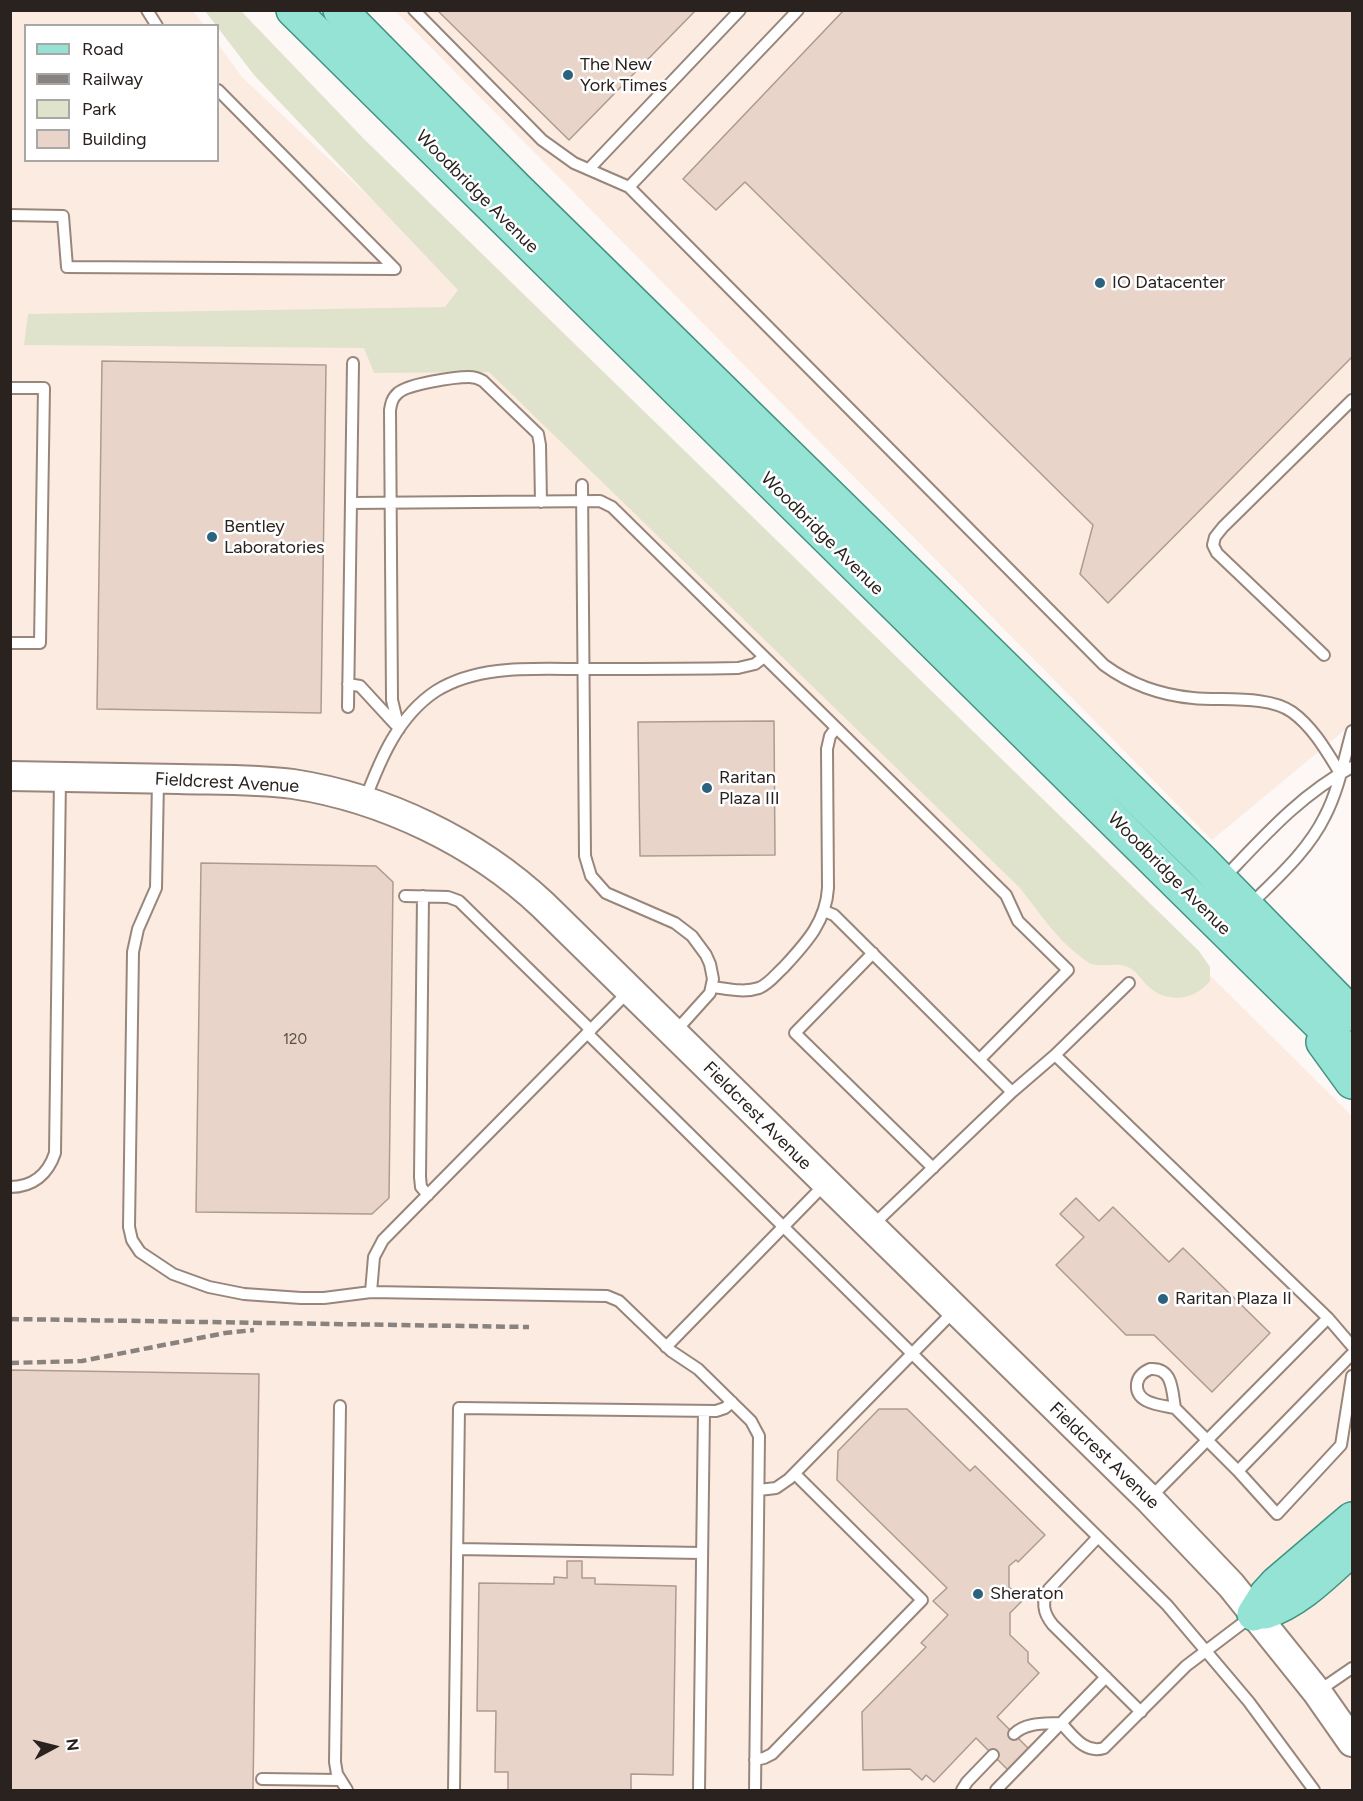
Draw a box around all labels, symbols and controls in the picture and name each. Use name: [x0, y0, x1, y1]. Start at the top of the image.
legend: [24, 24, 219, 162]
text: Road: [82, 38, 123, 60]
place label: The New York Times: [580, 54, 667, 97]
text: Railway: [82, 68, 143, 90]
marker: The New York Times: [561, 68, 575, 82]
text: Park: [82, 98, 116, 120]
street label: Woodbridge Avenue: [411, 126, 543, 258]
text: Building: [82, 128, 147, 150]
place label: IO Datacenter: [1112, 272, 1225, 294]
marker: IO Datacenter: [1093, 276, 1107, 290]
street label: Woodbridge Avenue: [756, 468, 888, 600]
place label: Bentley Laboratories: [224, 516, 324, 558]
marker: Bentley Laboratories: [205, 530, 219, 544]
place label: Raritan Plaza III: [719, 767, 780, 810]
street label: Fieldcrest Avenue: [154, 768, 300, 798]
marker: Raritan Plaza III: [700, 781, 714, 795]
street label: Woodbridge Avenue: [1103, 808, 1235, 940]
house number: 120: [283, 1031, 307, 1049]
street label: Fieldcrest Avenue: [698, 1057, 816, 1175]
place label: Raritan Plaza II: [1175, 1288, 1292, 1310]
marker: Raritan Plaza II: [1156, 1292, 1170, 1306]
street label: Fieldcrest Avenue: [1045, 1398, 1163, 1514]
place label: Sheraton: [990, 1583, 1063, 1605]
marker: Sheraton: [971, 1587, 985, 1601]
north arrow: [24, 1717, 84, 1777]
text: N: [62, 1737, 83, 1752]

